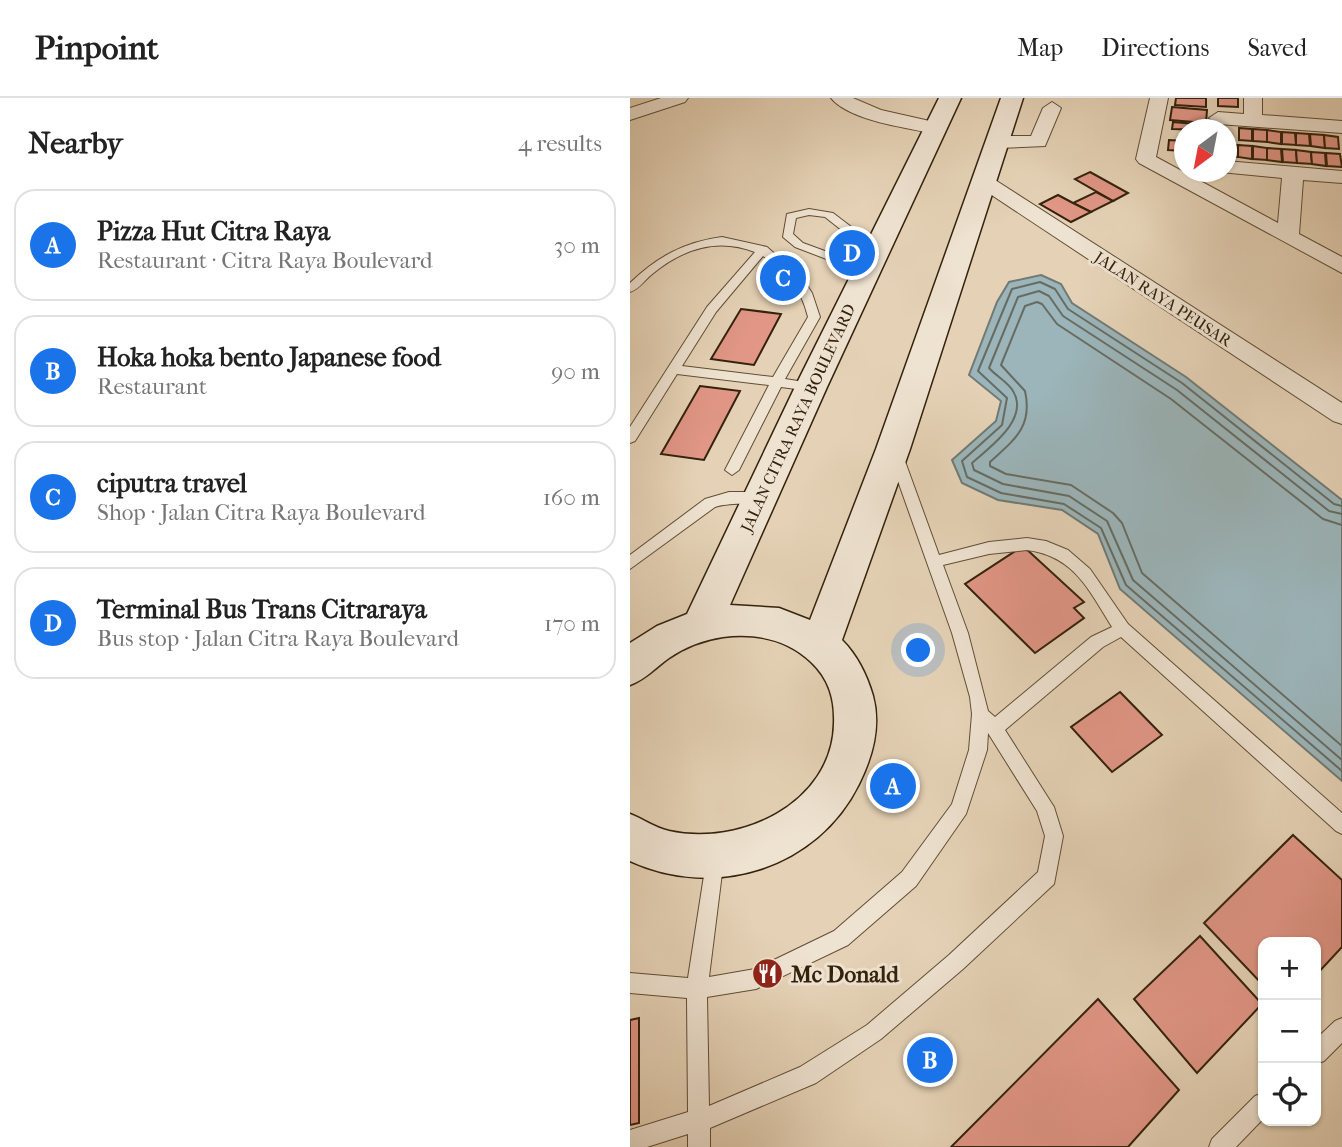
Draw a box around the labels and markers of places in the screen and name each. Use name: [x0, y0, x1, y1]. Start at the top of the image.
pin: D: [829, 227, 875, 279]
pin: C: [760, 252, 806, 304]
pin: A: [870, 760, 916, 812]
restaurant icon: Mc Donald: [751, 957, 785, 991]
place label: Mc Donald: [791, 961, 900, 988]
pin: B: [907, 1034, 953, 1086]

